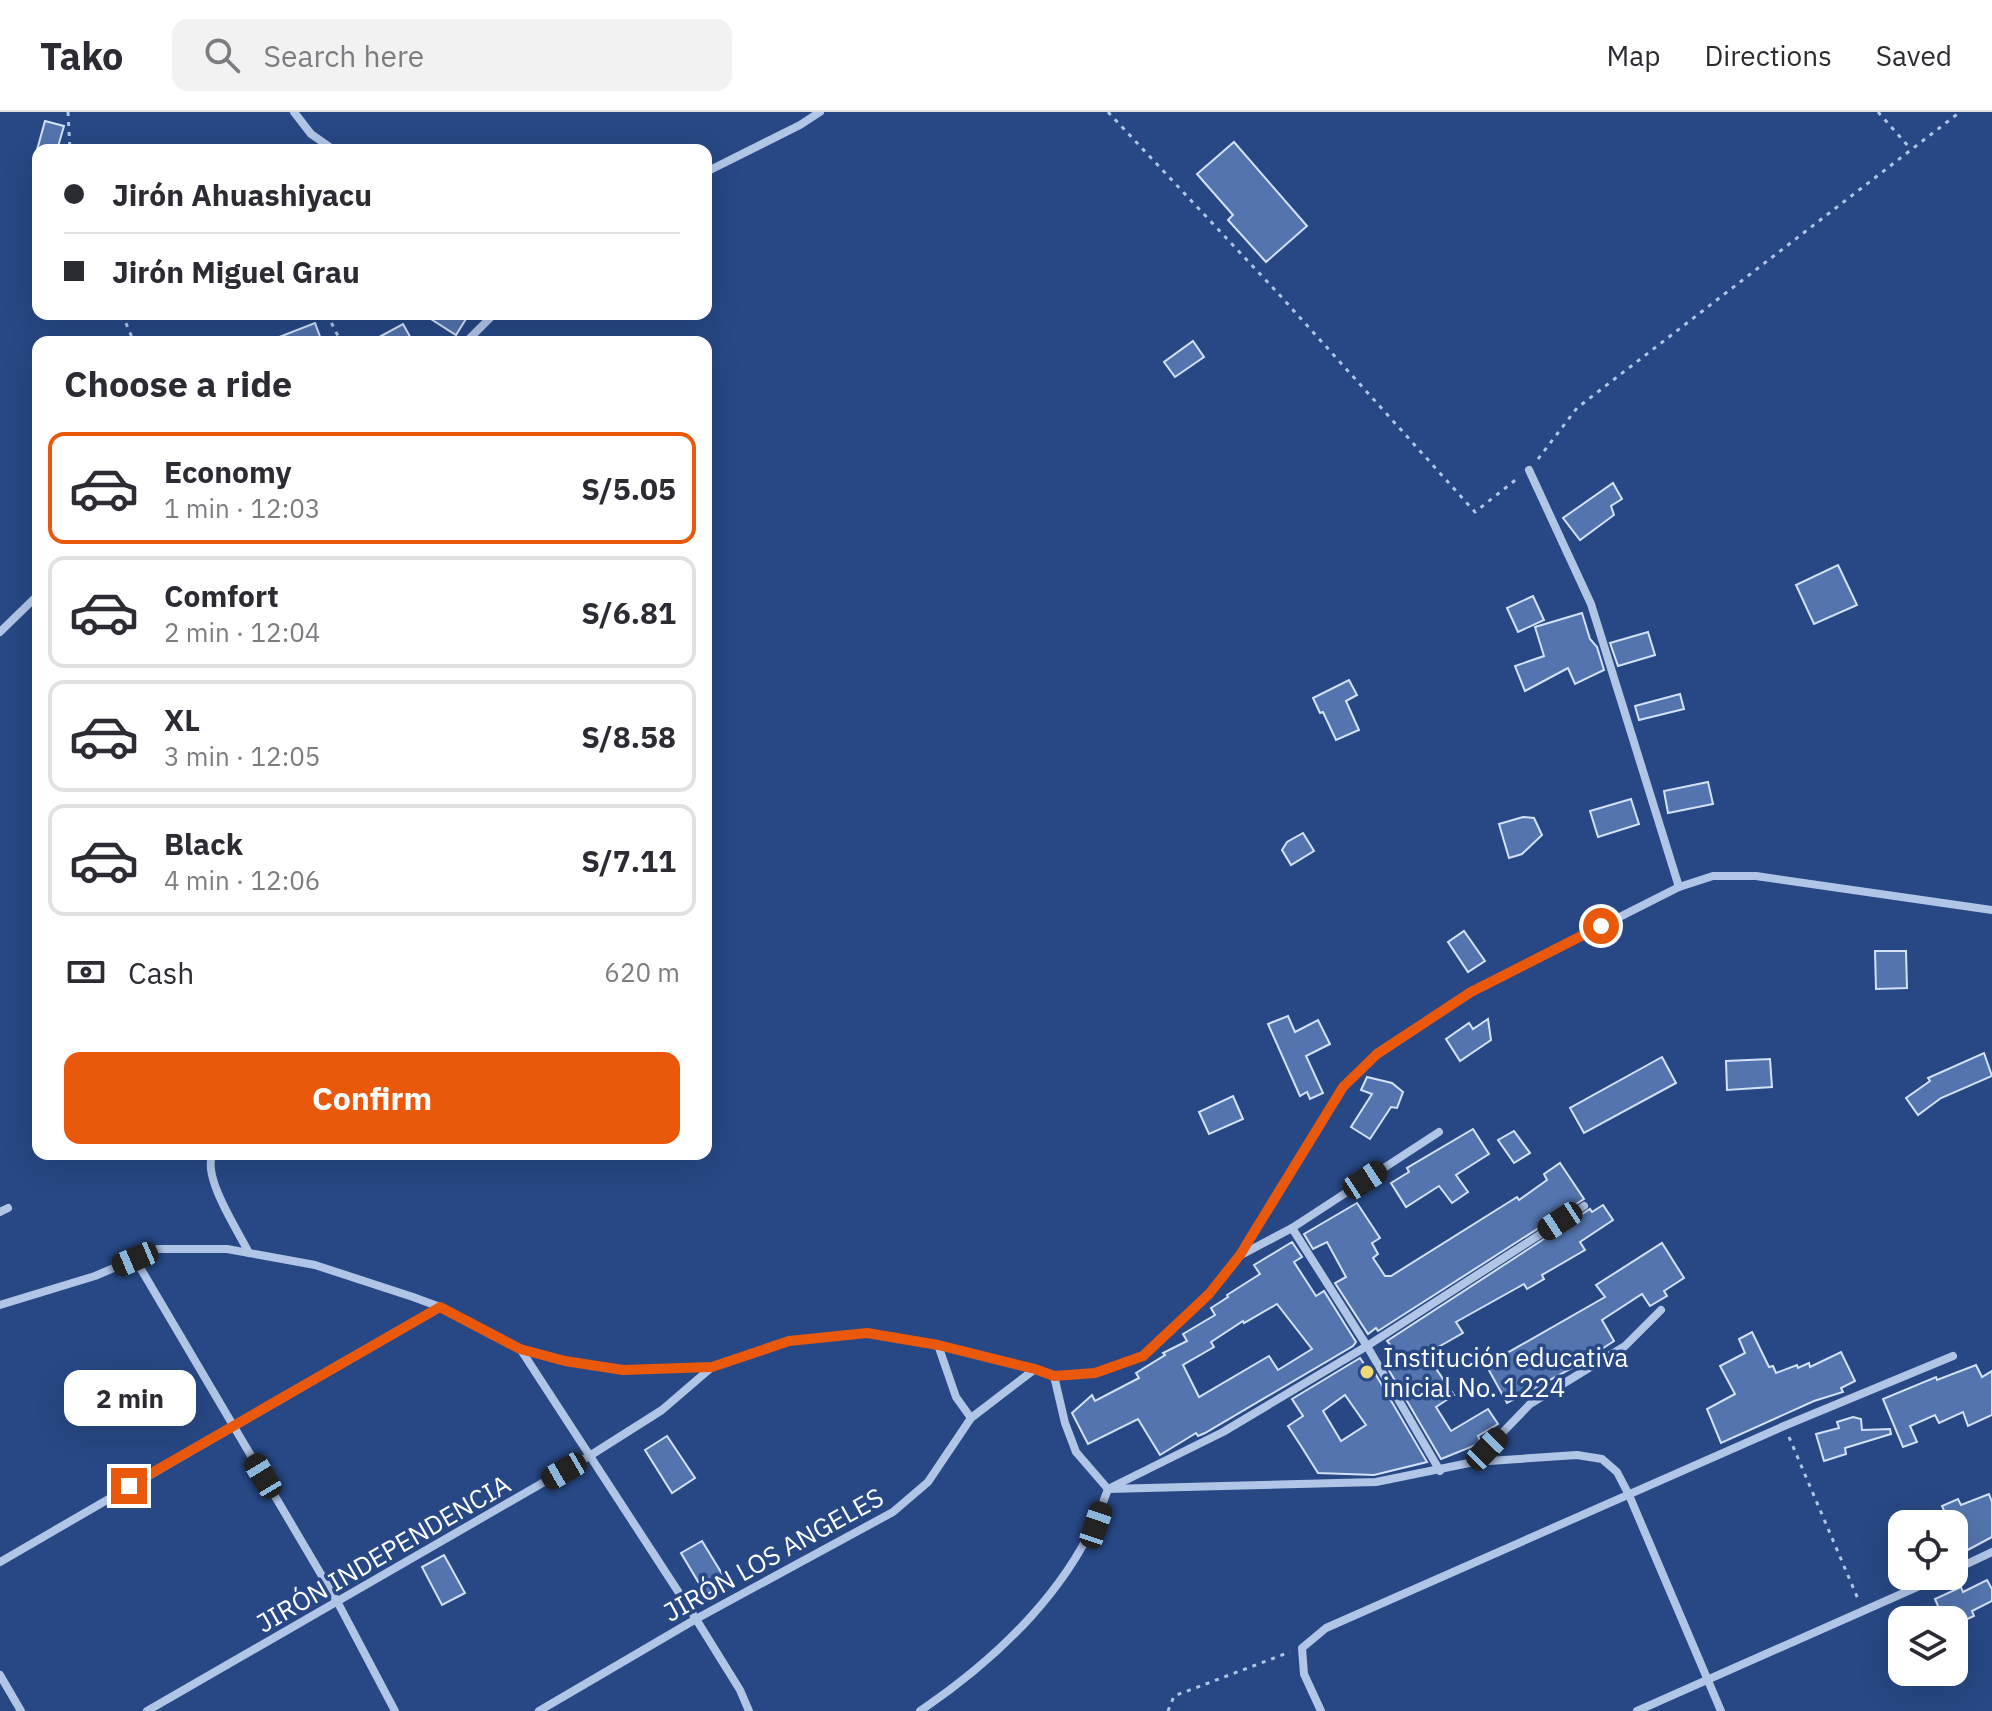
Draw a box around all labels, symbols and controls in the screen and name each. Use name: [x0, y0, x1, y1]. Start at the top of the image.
search box: [172, 19, 732, 91]
text: Tako: [40, 31, 124, 80]
icon: search: [200, 33, 244, 77]
text: Search here: [264, 36, 424, 75]
text: Map: [1606, 37, 1660, 74]
text: Directions: [1704, 37, 1832, 74]
text: Saved: [1876, 37, 1952, 74]
text: Jirón Ahuashiyacu: [112, 175, 372, 214]
text: Jirón Miguel Grau: [112, 252, 360, 291]
text: Choose a ride: [64, 360, 292, 407]
icon: car: [68, 452, 140, 524]
text: Economy: [164, 452, 292, 491]
text: S/5.05: [581, 469, 676, 508]
text: 1 min · 12:03: [164, 491, 320, 525]
icon: car: [68, 576, 140, 648]
text: Comfort: [164, 576, 279, 615]
text: S/6.81: [581, 593, 676, 632]
text: 2 min · 12:04: [164, 615, 320, 649]
icon: car: [68, 700, 140, 772]
text: XL: [164, 700, 200, 739]
text: S/8.58: [581, 717, 676, 756]
text: 3 min · 12:05: [164, 739, 320, 773]
icon: car: [68, 824, 140, 896]
text: Black: [164, 824, 243, 863]
text: S/7.11: [581, 841, 676, 880]
text: 4 min · 12:06: [164, 863, 320, 897]
route start: [1583, 908, 1619, 944]
icon: cash: [64, 950, 108, 994]
text: Cash: [128, 953, 194, 992]
text: 620 m: [604, 955, 680, 989]
button: Confirm: [64, 1052, 680, 1144]
car: [1338, 1157, 1392, 1203]
car: [1533, 1198, 1587, 1244]
car: [108, 1239, 162, 1279]
place label: Institución educativa inicial No. 1224: [1383, 1340, 1628, 1404]
marker: Institución educativa inicial No. 1224: [1358, 1363, 1376, 1381]
callout: 2 min: [63, 1370, 195, 1426]
text: 2 min: [96, 1381, 164, 1415]
car: [1462, 1423, 1512, 1475]
car: [240, 1449, 286, 1503]
car: [537, 1449, 591, 1493]
street label: JIRÓN INDEPENDENCIA: [250, 1466, 516, 1640]
route end: [111, 1468, 147, 1504]
street label: JIRÓN LOS ANGELES: [657, 1479, 889, 1629]
car: [1077, 1498, 1115, 1552]
map controls: [1888, 1510, 1968, 1686]
button: locate: [1888, 1510, 1968, 1590]
button: layers: [1888, 1606, 1968, 1686]

